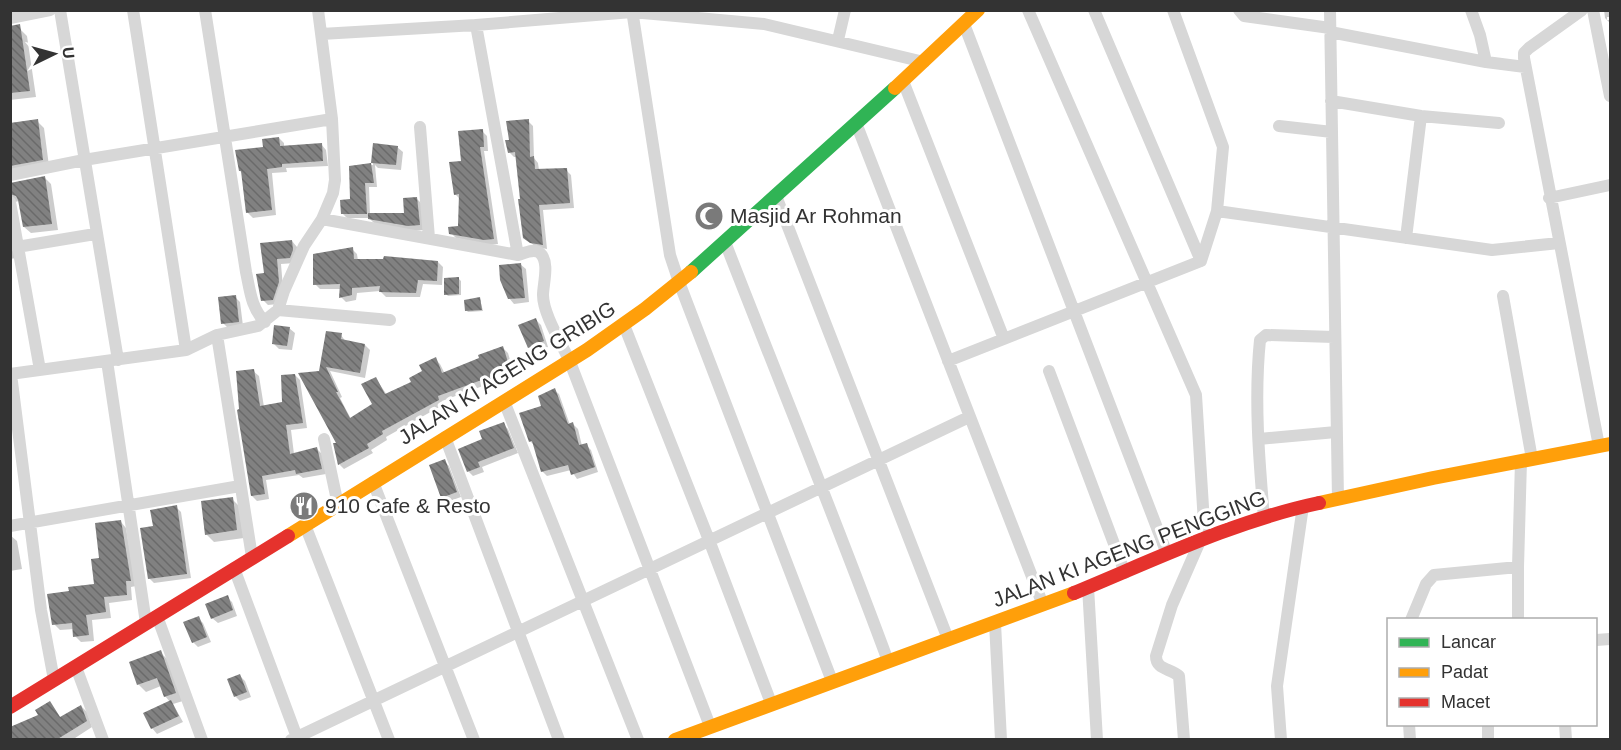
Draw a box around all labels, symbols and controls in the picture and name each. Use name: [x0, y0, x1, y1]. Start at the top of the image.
north arrow: [24, 24, 84, 84]
text: U: [59, 46, 77, 59]
mosque icon: Masjid Ar Rohman: [693, 200, 725, 232]
place label: Masjid Ar Rohman: [730, 204, 902, 227]
street label: JALAN KI AGENG GRIBIG: [394, 296, 619, 449]
street label: JALAN KI AGENG PENGGING: [989, 486, 1269, 611]
restaurant icon: 910 Cafe & Resto: [288, 490, 320, 522]
place label: 910 Cafe & Resto: [325, 494, 491, 517]
legend: [1387, 618, 1597, 726]
text: Lancar: [1441, 632, 1496, 652]
text: Padat: [1441, 662, 1488, 682]
text: Macet: [1441, 692, 1490, 712]

